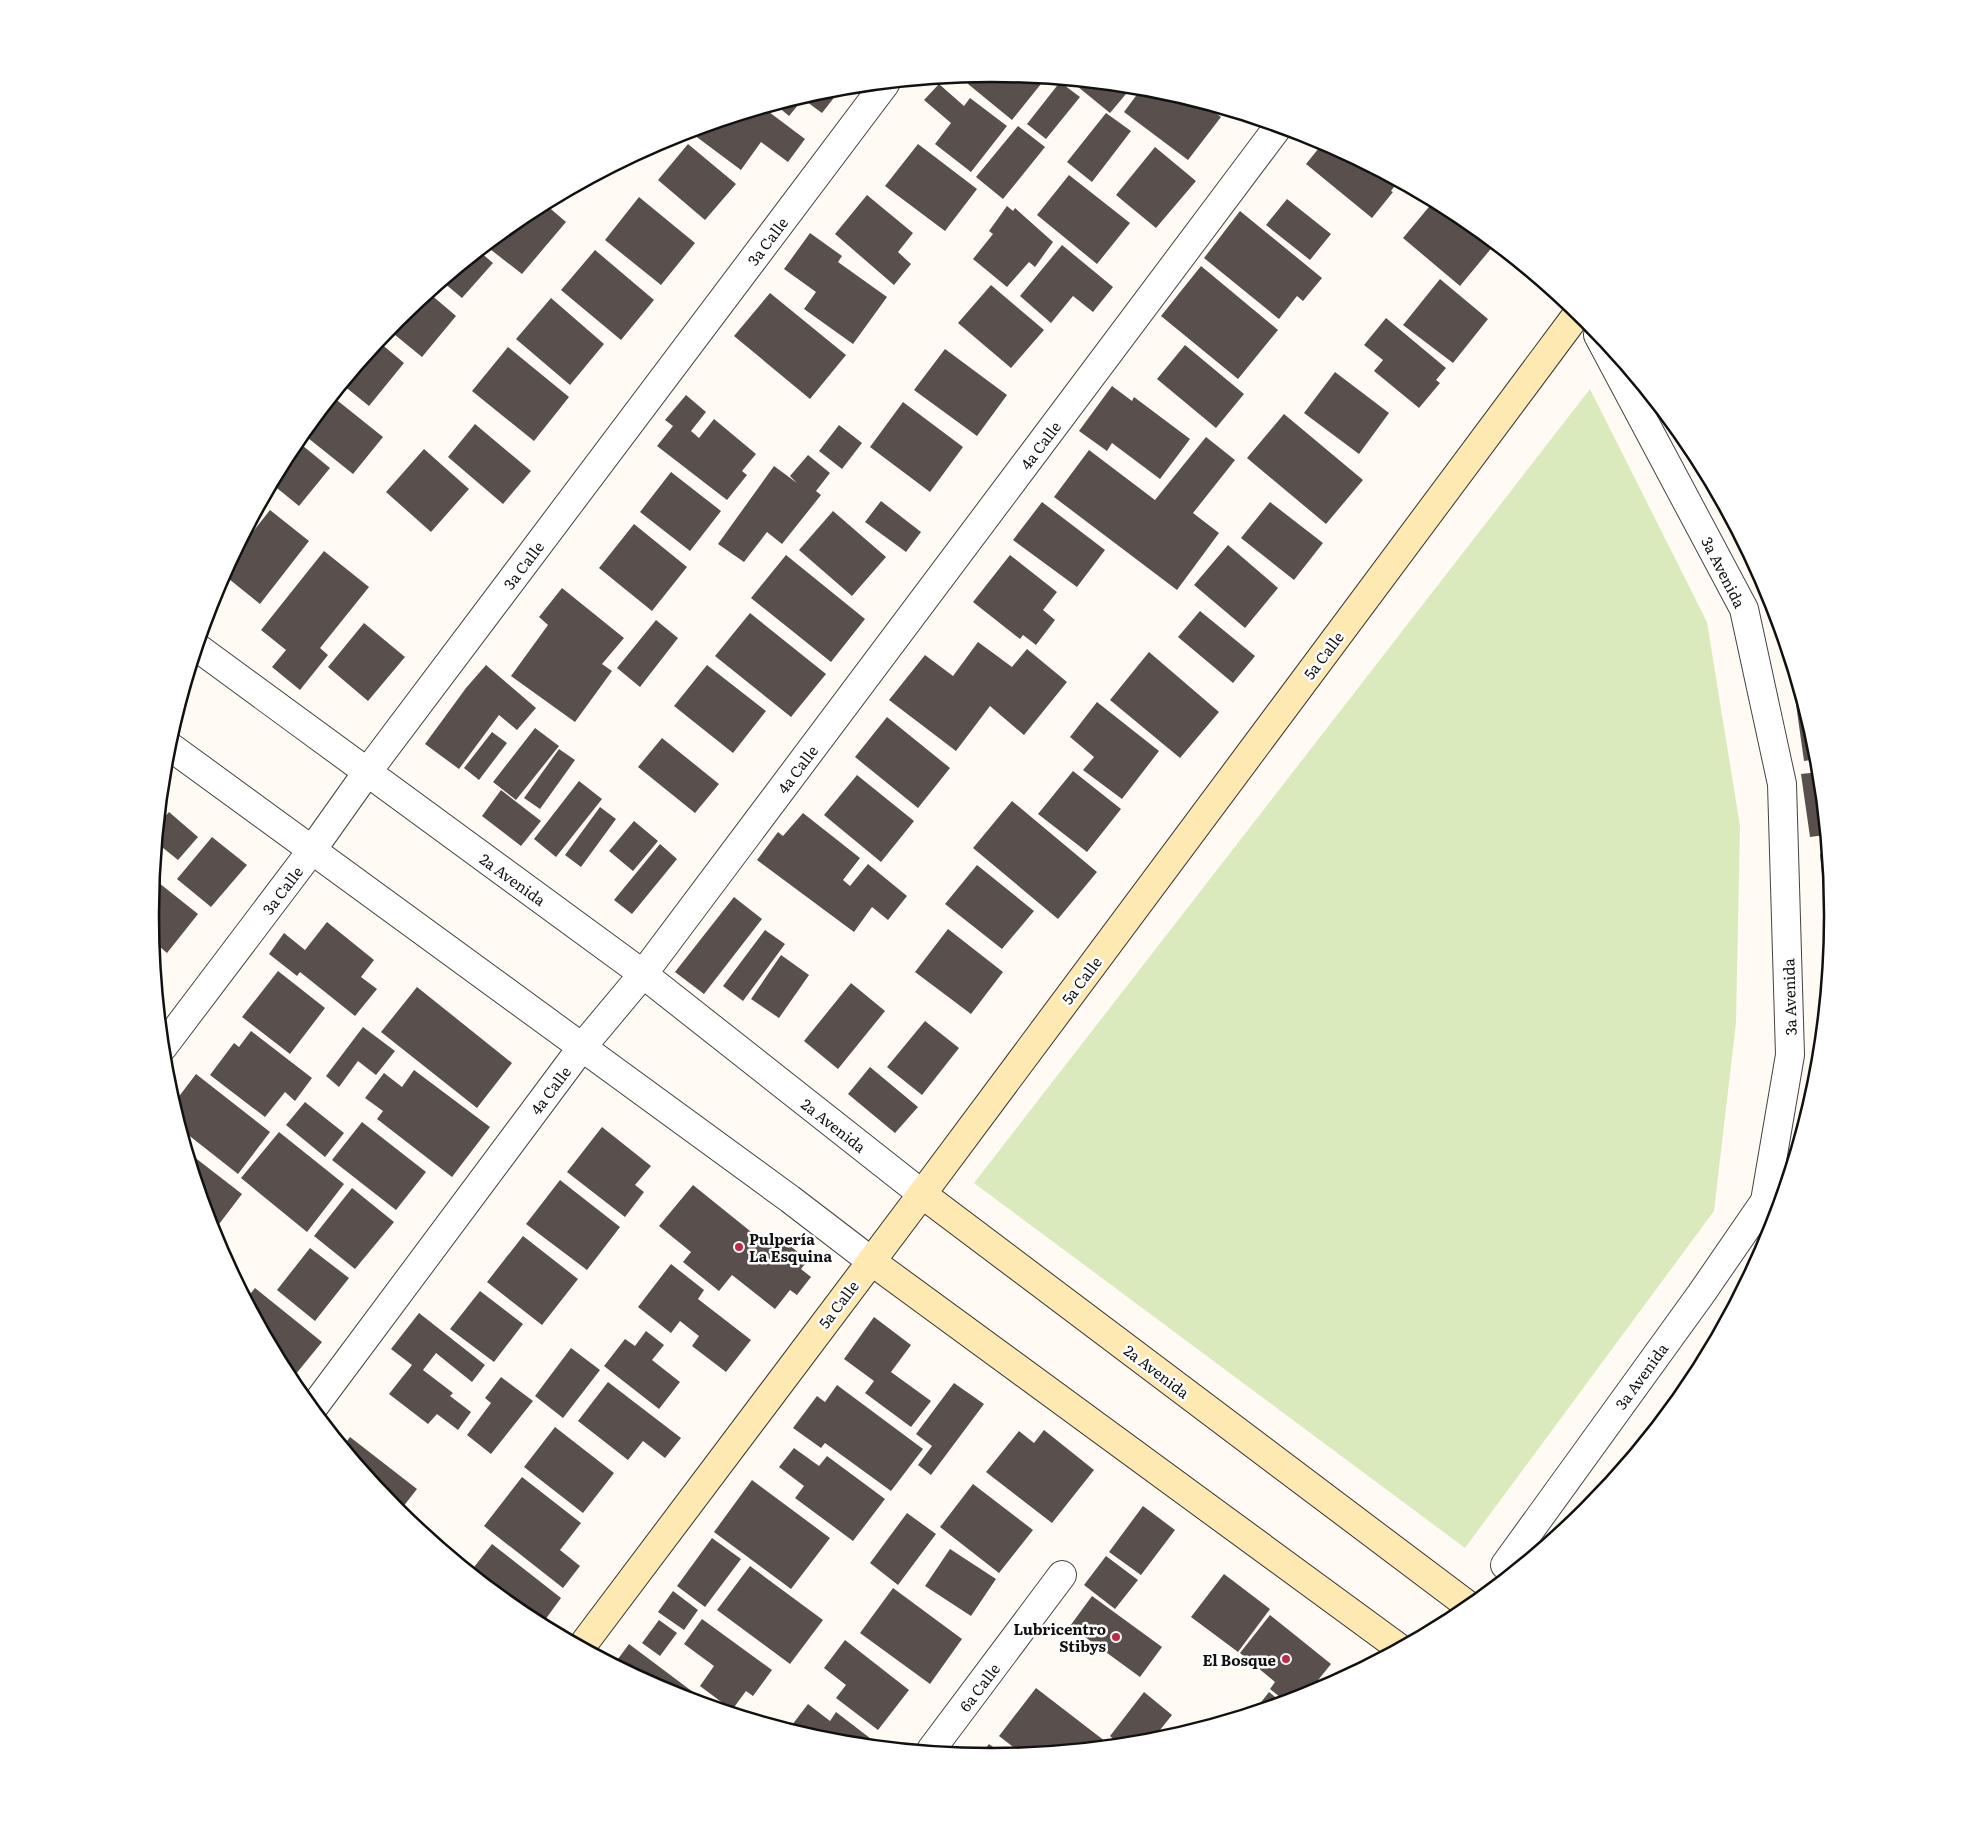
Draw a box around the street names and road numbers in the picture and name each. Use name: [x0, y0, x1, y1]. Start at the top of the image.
street label: 3a Calle: [741, 212, 793, 270]
street label: 4a Calle: [1014, 416, 1066, 474]
street label: 3a Avenida: [1696, 532, 1752, 612]
street label: 3a Calle: [497, 536, 549, 594]
street label: 5a Calle: [1297, 626, 1349, 684]
street label: 4a Calle: [771, 740, 823, 798]
street label: 2a Avenida: [475, 847, 552, 911]
street label: 3a Calle: [256, 861, 308, 919]
street label: 5a Calle: [1055, 951, 1107, 1009]
street label: 3a Avenida: [1776, 957, 1802, 1036]
street label: 4a Calle: [524, 1061, 576, 1119]
street label: 2a Avenida: [797, 1092, 872, 1158]
street label: 5a Calle: [812, 1275, 864, 1333]
street label: 3a Avenida: [1609, 1337, 1674, 1414]
street label: 2a Avenida: [1119, 1339, 1195, 1404]
street label: 6a Calle: [953, 1658, 1005, 1716]

